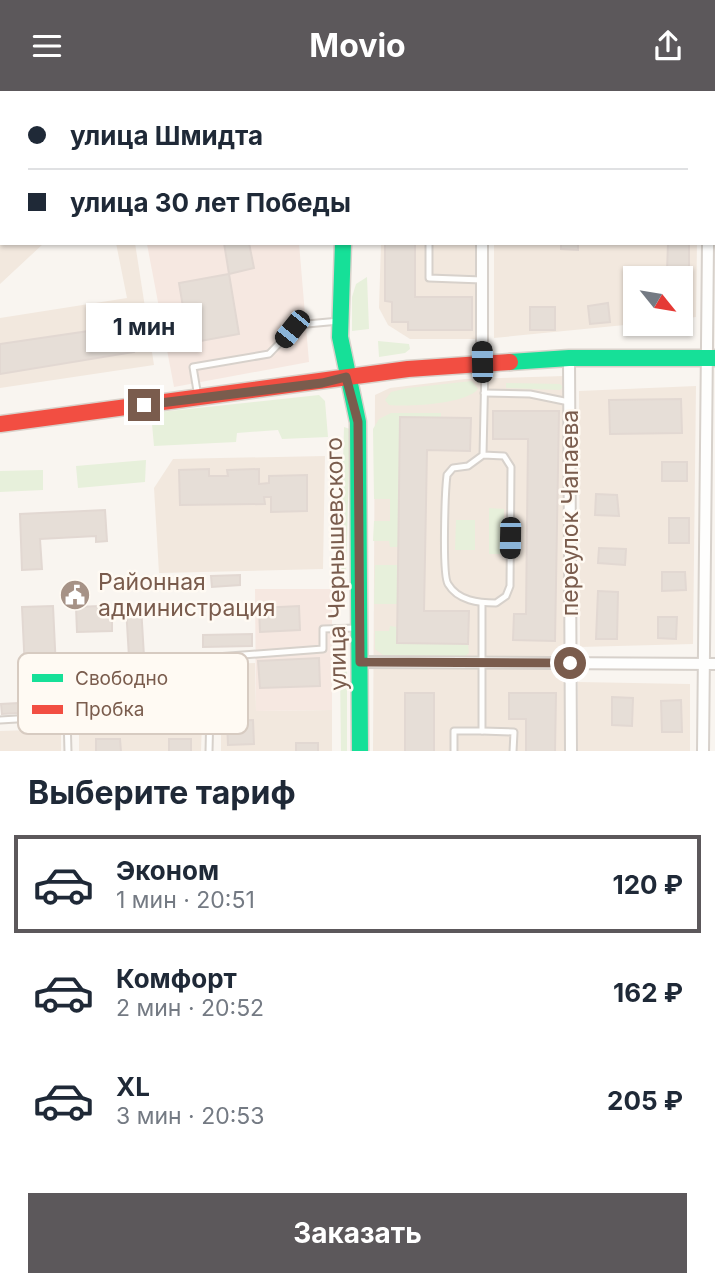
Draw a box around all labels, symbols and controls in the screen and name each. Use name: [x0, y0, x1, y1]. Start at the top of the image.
text: Movio: [309, 26, 406, 65]
icon: menu: [28, 27, 66, 65]
icon: share: [649, 27, 687, 65]
text: улица Шмидта: [70, 120, 263, 151]
text: улица 30 лет Победы: [70, 187, 351, 218]
north arrow: [623, 266, 693, 336]
map controls: [623, 266, 693, 336]
callout: 1 мин: [86, 303, 202, 353]
car: [271, 306, 314, 352]
text: 1 мин: [113, 313, 175, 341]
car: [472, 341, 493, 383]
route end: [128, 389, 160, 421]
street label: переулок Чапаева: [556, 410, 584, 616]
street label: улица Чернышевского: [320, 437, 352, 691]
car: [500, 517, 521, 559]
place label: Районная администрация: [98, 568, 275, 622]
public building icon: Районная администрация: [58, 578, 92, 612]
route start: [554, 647, 586, 679]
legend: [18, 653, 248, 734]
text: Свободно: [75, 667, 168, 690]
text: Пробка: [75, 698, 144, 721]
text: Выберите тариф: [28, 773, 296, 812]
icon: car: [32, 853, 95, 916]
text: Эконом: [116, 855, 219, 886]
text: 120 ₽: [612, 869, 683, 900]
text: 1 мин · 20:51: [116, 886, 255, 914]
icon: car: [32, 961, 95, 1024]
text: Комфорт: [116, 963, 237, 994]
text: 162 ₽: [613, 977, 683, 1008]
text: 2 мин · 20:52: [116, 994, 264, 1022]
icon: car: [32, 1069, 95, 1132]
text: XL: [116, 1071, 150, 1102]
text: 205 ₽: [607, 1085, 683, 1116]
text: 3 мин · 20:53: [116, 1102, 265, 1130]
button: Заказать: [28, 1193, 687, 1273]

